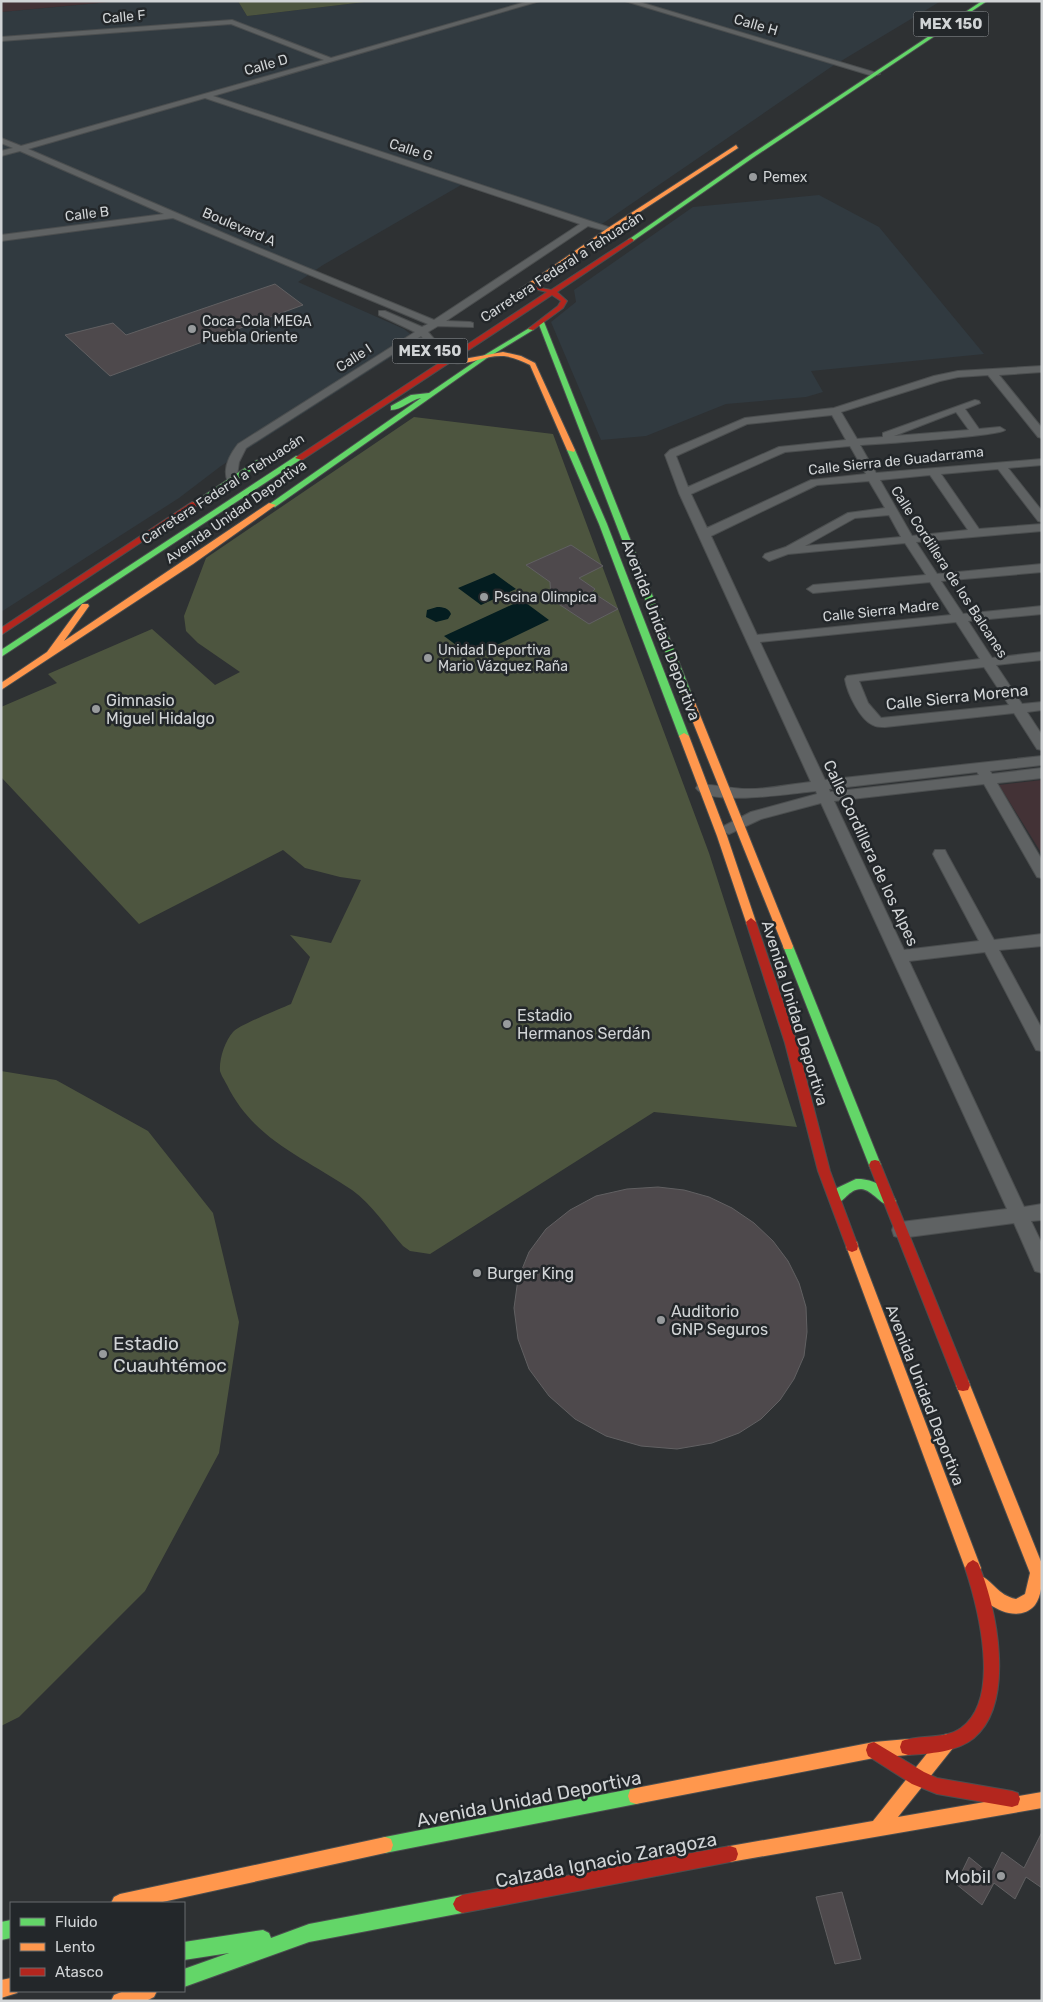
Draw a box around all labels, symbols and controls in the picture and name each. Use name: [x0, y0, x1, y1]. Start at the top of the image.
street label: Calle F: [102, 7, 146, 27]
street label: Calle H: [732, 11, 780, 39]
road number: MEX 150: [914, 12, 988, 36]
street label: Calle D: [242, 51, 290, 79]
street label: Calle G: [387, 135, 435, 165]
place label: Pemex: [763, 169, 808, 186]
marker: Pemex: [747, 171, 759, 183]
street label: Calle B: [64, 203, 110, 225]
street label: Boulevard A: [200, 204, 279, 250]
street label: Carretera Federal a Tehuacán: [477, 208, 647, 326]
place label: Coca-Cola MEGA Puebla Oriente: [202, 313, 312, 346]
marker: Coca-Cola MEGA Puebla Oriente: [186, 323, 198, 335]
road number: MEX 150: [392, 338, 468, 364]
street label: Calle I: [333, 340, 375, 376]
street label: Carretera Federal a Tehuacán: [138, 430, 308, 548]
street label: Calle Sierra de Guadarrama: [807, 443, 985, 479]
street label: Avenida Unidad Deportiva: [162, 457, 310, 567]
street label: Calle Cordillera de los Balcanes: [887, 483, 1011, 661]
street label: Avenida Unidad Deportiva: [618, 537, 704, 723]
place label: Pscina Olimpica: [494, 589, 597, 606]
marker: Pscina Olimpica: [478, 591, 490, 603]
street label: Calle Sierra Madre: [822, 596, 940, 626]
place label: Unidad Deportiva Mario Vázquez Raña: [438, 642, 568, 675]
marker: Unidad Deportiva Mario Vázquez Raña: [422, 652, 434, 664]
street label: Calle Sierra Morena: [885, 680, 1029, 714]
place label: Gimnasio Miguel Hidalgo: [106, 691, 215, 728]
marker: Gimnasio Miguel Hidalgo: [90, 703, 102, 715]
street label: Calle Cordillera de los Alpes: [819, 757, 923, 949]
street label: Avenida Unidad Deportiva: [758, 918, 832, 1108]
place label: Estadio Hermanos Serdán: [517, 1006, 650, 1043]
marker: Estadio Hermanos Serdán: [501, 1018, 513, 1030]
place label: Burger King: [487, 1264, 574, 1283]
marker: Burger King: [471, 1267, 483, 1279]
place label: Auditorio GNP Seguros: [671, 1302, 768, 1339]
street label: Avenida Unidad Deportiva: [882, 1302, 968, 1488]
marker: Auditorio GNP Seguros: [655, 1314, 667, 1326]
place label: Estadio Cuauhtémoc: [113, 1332, 227, 1377]
marker: Estadio Cuauhtémoc: [97, 1348, 109, 1360]
street label: Avenida Unidad Deportiva: [415, 1766, 643, 1832]
street label: Calzada Ignacio Zaragoza: [493, 1827, 719, 1893]
place label: Mobil: [944, 1865, 991, 1888]
marker: Mobil: [995, 1870, 1007, 1882]
legend: [10, 1902, 185, 1992]
text: Fluido: [55, 1913, 98, 1931]
text: Lento: [55, 1938, 95, 1956]
text: Atasco: [55, 1963, 103, 1981]

